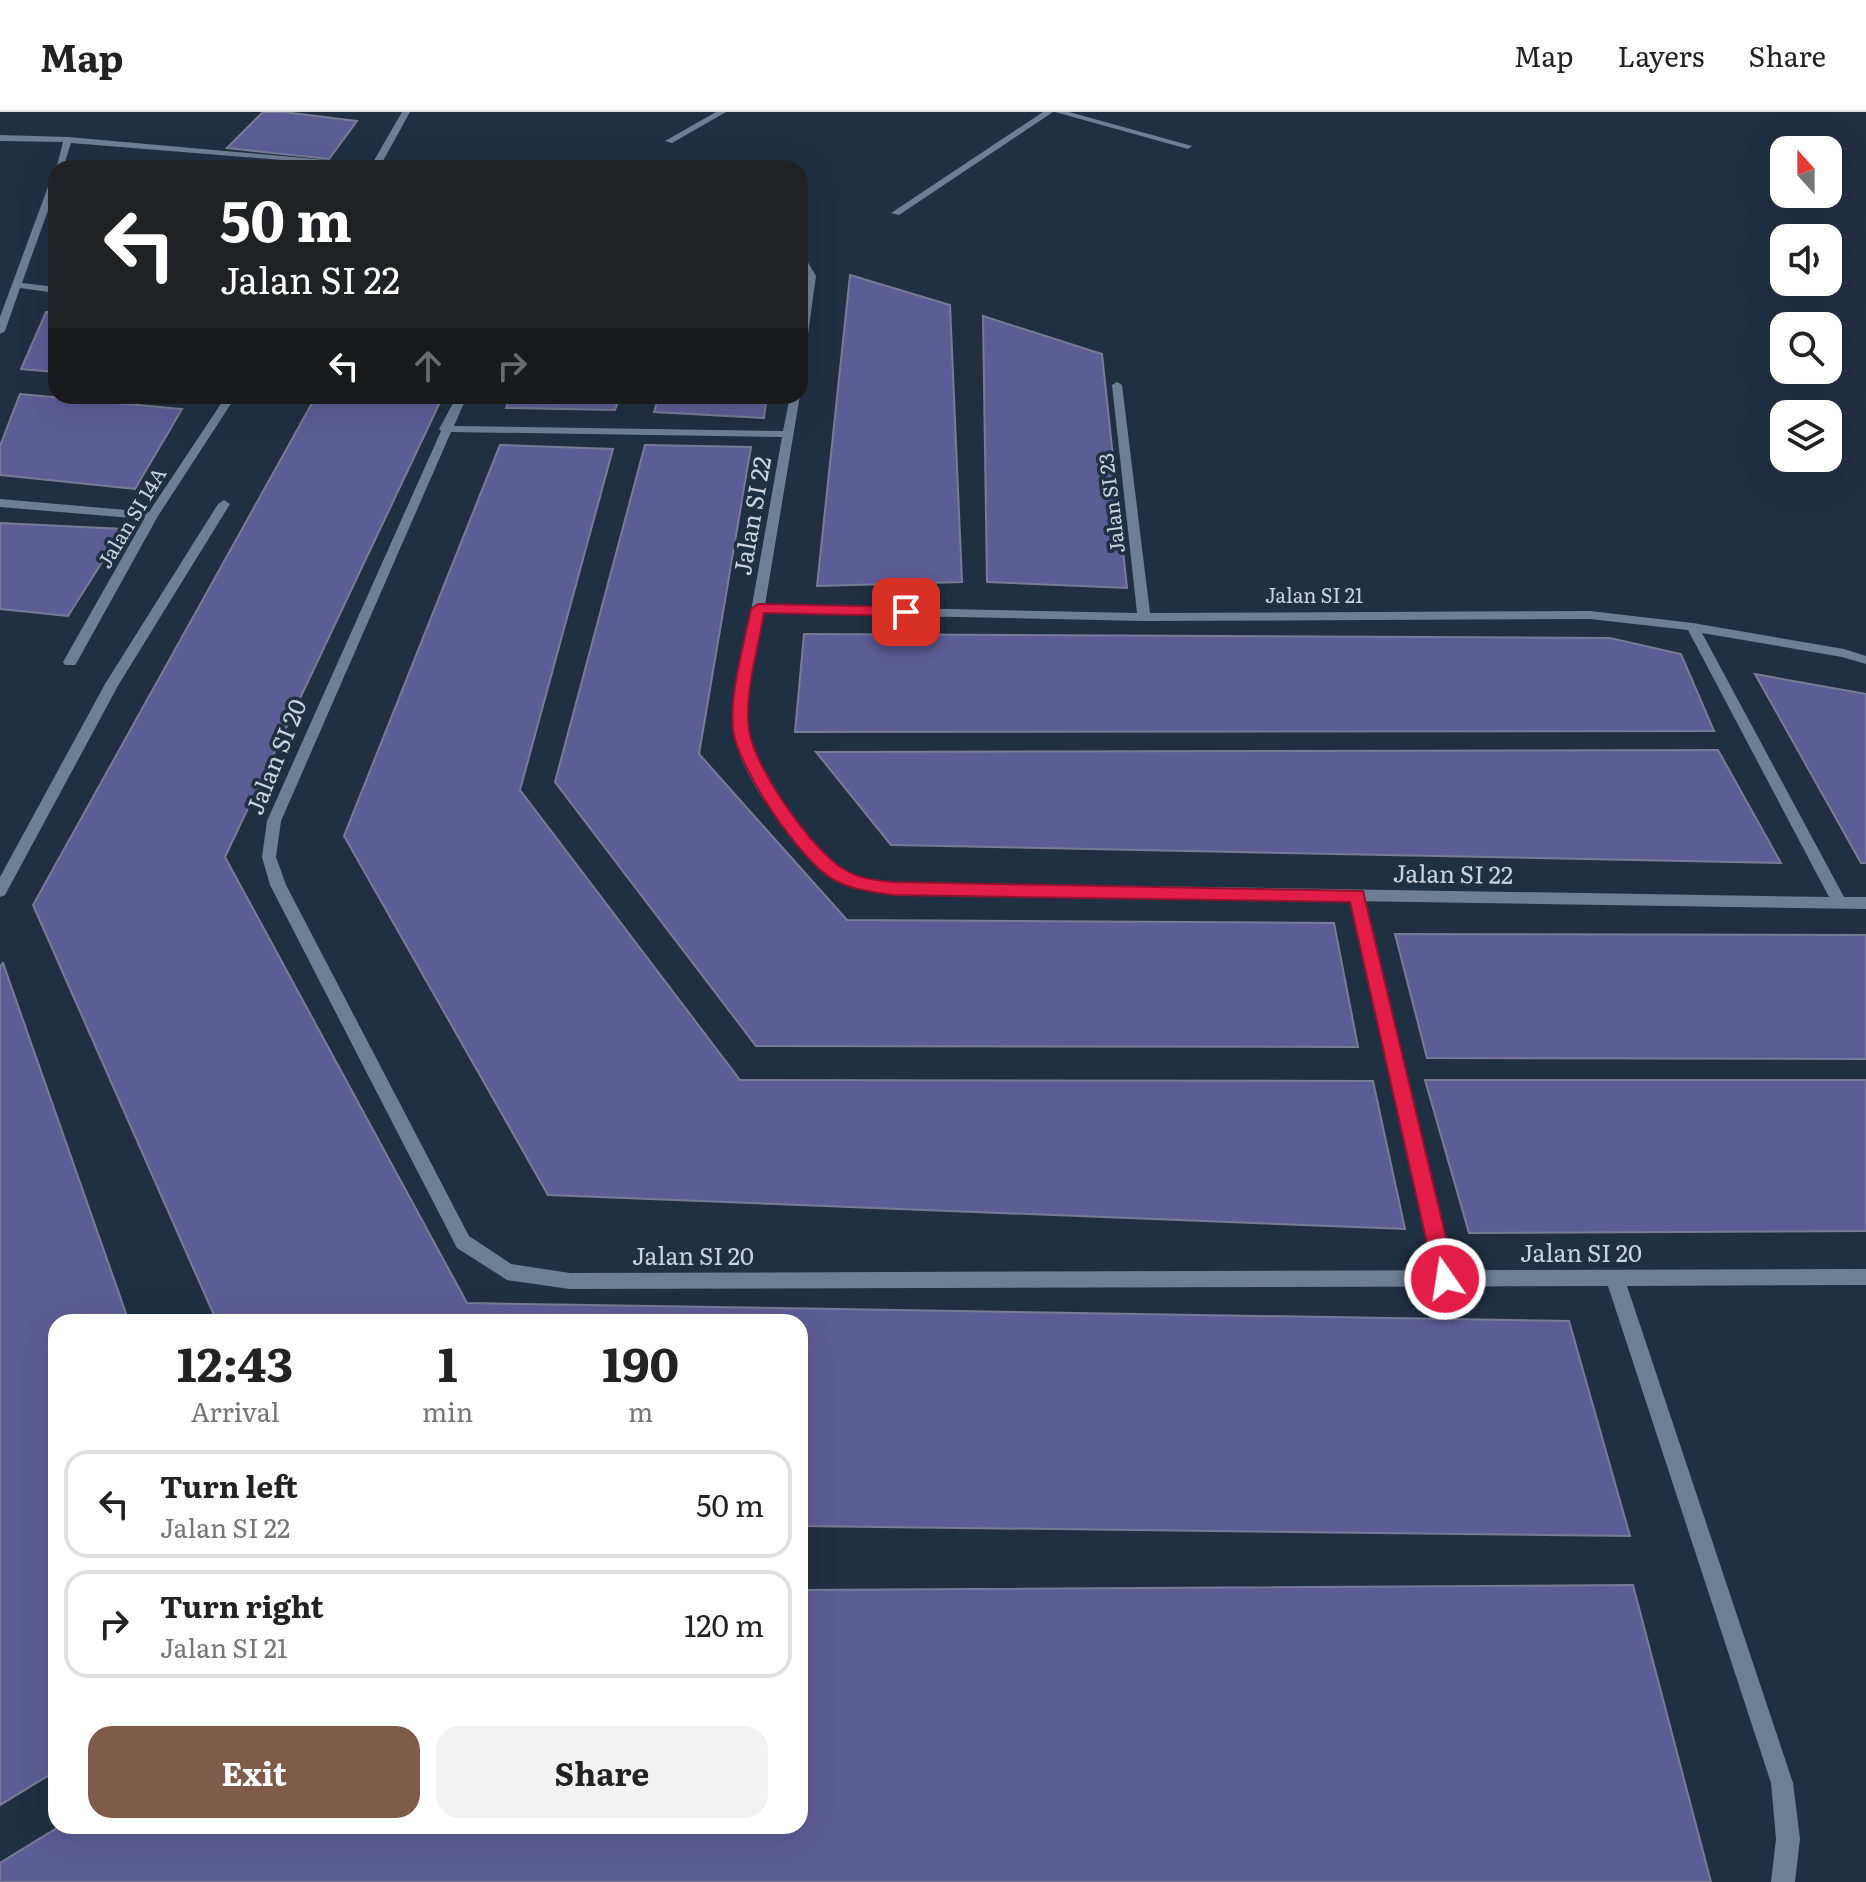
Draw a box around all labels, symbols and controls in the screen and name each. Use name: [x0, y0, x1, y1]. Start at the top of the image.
text: Map: [40, 27, 124, 84]
text: Map: [1514, 34, 1573, 76]
text: Layers: [1617, 34, 1704, 76]
text: Share: [1748, 34, 1826, 76]
north arrow: [1770, 136, 1842, 208]
map controls: [1770, 136, 1842, 472]
text: 50 m: [220, 176, 352, 259]
icon: left: [88, 192, 192, 296]
button: sound: [1770, 224, 1842, 296]
text: Jalan SI 22: [220, 252, 400, 305]
button: search: [1770, 312, 1842, 384]
icon: left: [322, 344, 366, 388]
icon: ahead: [406, 344, 450, 388]
icon: right: [490, 344, 534, 388]
button: layers: [1770, 400, 1842, 472]
street label: Jalan SI 23: [1089, 451, 1131, 555]
street label: Jalan SI 22: [723, 453, 778, 578]
street label: Jalan SI 14A: [88, 461, 172, 573]
pin: [872, 578, 940, 646]
street label: Jalan SI 21: [1265, 579, 1363, 609]
icon: arrive: [884, 590, 928, 634]
street label: Jalan SI 20: [236, 693, 314, 819]
street label: Jalan SI 22: [1393, 854, 1513, 891]
street label: Jalan SI 20: [1520, 1234, 1642, 1269]
street label: Jalan SI 20: [632, 1237, 754, 1272]
position arrow: [1403, 1237, 1487, 1321]
text: 12:43: [177, 1326, 293, 1397]
text: 1: [438, 1326, 458, 1397]
text: 190: [602, 1326, 679, 1397]
text: Arrival: [191, 1391, 279, 1430]
text: min: [422, 1391, 473, 1430]
text: m: [628, 1391, 653, 1430]
text: Turn left: [160, 1463, 298, 1507]
icon: left: [92, 1482, 136, 1526]
text: 50 m: [696, 1482, 764, 1526]
text: Jalan SI 22: [160, 1507, 290, 1546]
text: Turn right: [160, 1583, 324, 1627]
icon: right: [92, 1602, 136, 1646]
text: 120 m: [684, 1602, 764, 1646]
text: Jalan SI 21: [160, 1627, 287, 1666]
button: Exit: [88, 1726, 420, 1818]
button: Share: [436, 1726, 768, 1818]

